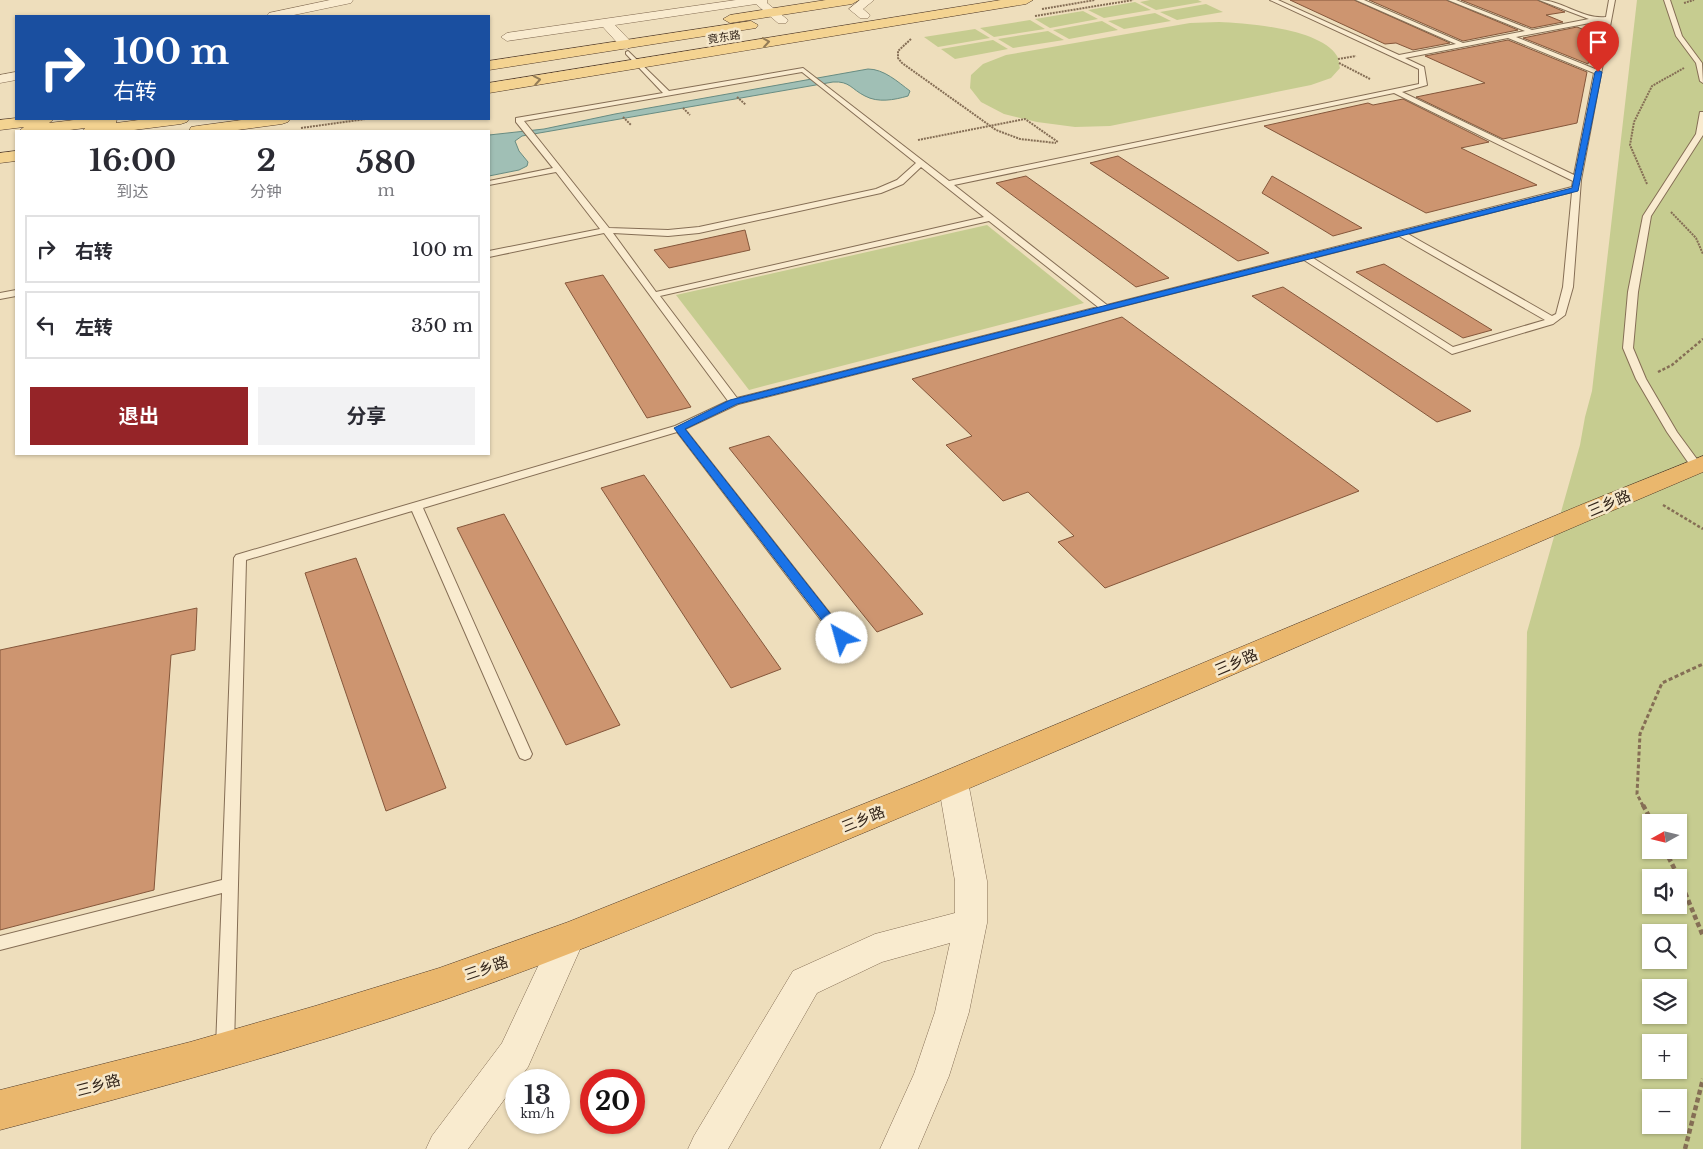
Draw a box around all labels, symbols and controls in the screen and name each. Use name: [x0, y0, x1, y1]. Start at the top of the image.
pin: [1577, 21, 1619, 72]
street label: 竟东路: [707, 28, 741, 46]
icon: arrive: [1584, 28, 1612, 56]
text: 100 m: [113, 30, 229, 73]
icon: right: [30, 35, 95, 100]
one-way arrow: [763, 37, 771, 48]
one-way arrow: [532, 75, 541, 85]
text: 右转: [113, 78, 157, 105]
text: 16:00: [89, 142, 176, 179]
text: 2: [256, 142, 276, 179]
text: 580: [356, 144, 416, 181]
text: m: [378, 180, 395, 200]
text: 到达: [117, 181, 149, 201]
text: 分钟: [250, 181, 282, 201]
icon: right: [32, 235, 60, 263]
text: 100 m: [412, 238, 473, 261]
text: 右转: [75, 240, 113, 263]
icon: left: [32, 311, 60, 339]
text: 350 m: [411, 314, 473, 337]
text: 左转: [75, 316, 113, 339]
button: 退出: [30, 387, 248, 445]
button: 分享: [258, 387, 475, 445]
street label: 三乡路: [1585, 485, 1633, 521]
position arrow: [815, 611, 867, 663]
street label: 三乡路: [1212, 644, 1260, 680]
street label: 三乡路: [839, 802, 887, 836]
north arrow: [1642, 814, 1688, 859]
map controls: [1642, 814, 1687, 1134]
button: sound: [1642, 869, 1687, 914]
button: search: [1642, 924, 1687, 969]
street label: 三乡路: [462, 952, 510, 984]
button: layers: [1642, 979, 1687, 1024]
button: +: [1642, 1034, 1687, 1079]
speed limit sign: 20: [580, 1069, 645, 1134]
street label: 三乡路: [74, 1070, 122, 1100]
text: 13: [524, 1080, 551, 1111]
button: −: [1642, 1089, 1687, 1134]
text: km/h: [520, 1106, 555, 1121]

